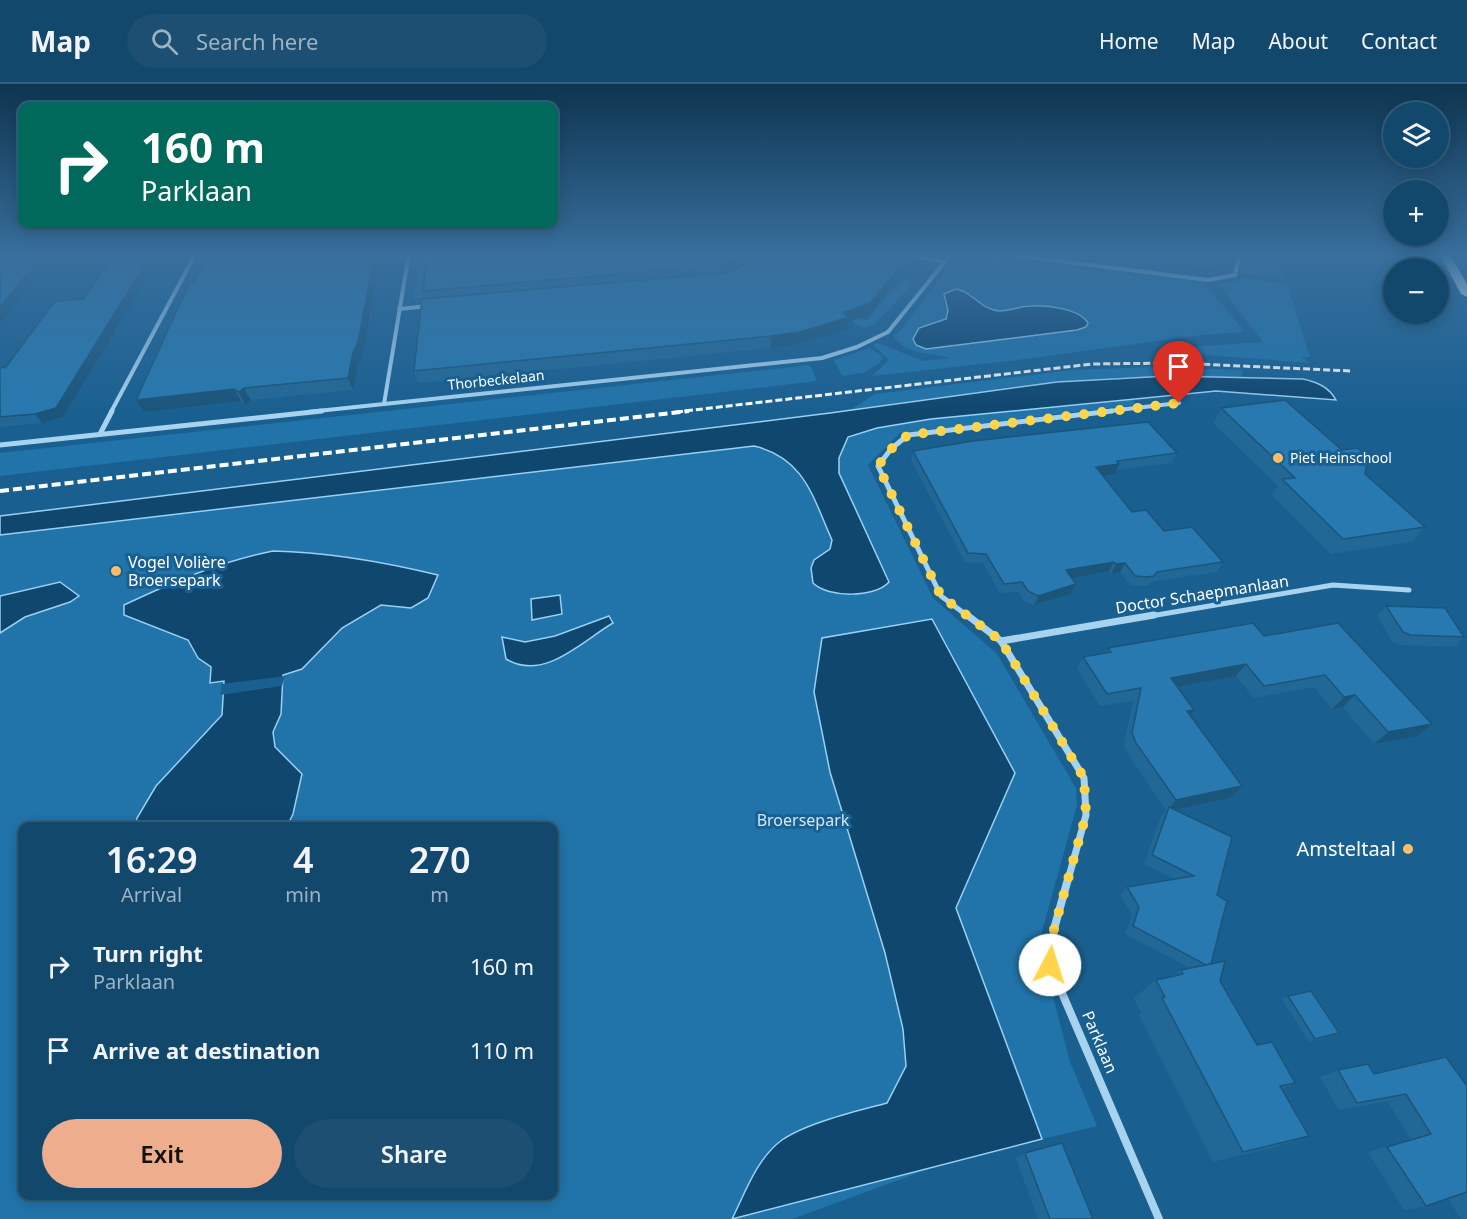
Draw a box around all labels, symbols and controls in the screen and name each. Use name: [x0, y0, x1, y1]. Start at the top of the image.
search box: [127, 14, 547, 68]
text: Map: [30, 22, 91, 60]
icon: search: [148, 25, 181, 58]
text: Search here: [196, 26, 318, 56]
text: Home: [1099, 27, 1159, 55]
text: Map: [1192, 27, 1235, 55]
text: About: [1268, 27, 1328, 55]
text: Contact: [1361, 27, 1437, 55]
map controls: [1383, 102, 1449, 324]
button: layers: [1383, 102, 1449, 168]
text: 160 m: [141, 118, 265, 175]
icon: right: [42, 126, 120, 204]
text: Parklaan: [141, 172, 252, 209]
button: +: [1383, 180, 1449, 246]
button: −: [1383, 258, 1449, 324]
pin: [1153, 341, 1204, 403]
icon: arrive: [1162, 350, 1195, 383]
street label: Thorbeckelaan: [447, 365, 545, 394]
place label: Piet Heinschool: [1290, 448, 1392, 467]
marker: Piet Heinschool: [1271, 451, 1285, 465]
place label: Vogel Volière Broersepark: [128, 551, 226, 591]
marker: Vogel Volière Broersepark: [109, 564, 123, 578]
street label: Doctor Schaepmanlaan: [1114, 569, 1290, 619]
park label: Broersepark: [757, 809, 850, 831]
text: 16:29: [105, 835, 198, 884]
text: 4: [293, 835, 314, 884]
text: 270: [409, 835, 471, 884]
place label: Amsteltaal: [1296, 835, 1396, 862]
marker: Amsteltaal: [1401, 842, 1415, 856]
text: Arrival: [121, 881, 182, 908]
text: min: [285, 881, 321, 908]
text: m: [430, 881, 449, 908]
position arrow: [1018, 933, 1082, 997]
text: Turn right: [93, 938, 203, 968]
icon: right: [42, 950, 75, 983]
text: 160 m: [470, 951, 534, 981]
text: Parklaan: [93, 968, 175, 995]
street label: Parklaan: [1077, 1007, 1123, 1077]
icon: arrive: [42, 1034, 75, 1067]
text: Arrive at destination: [93, 1035, 320, 1065]
text: 110 m: [470, 1035, 534, 1065]
button: Exit: [42, 1119, 282, 1188]
button: Share: [294, 1119, 534, 1188]

